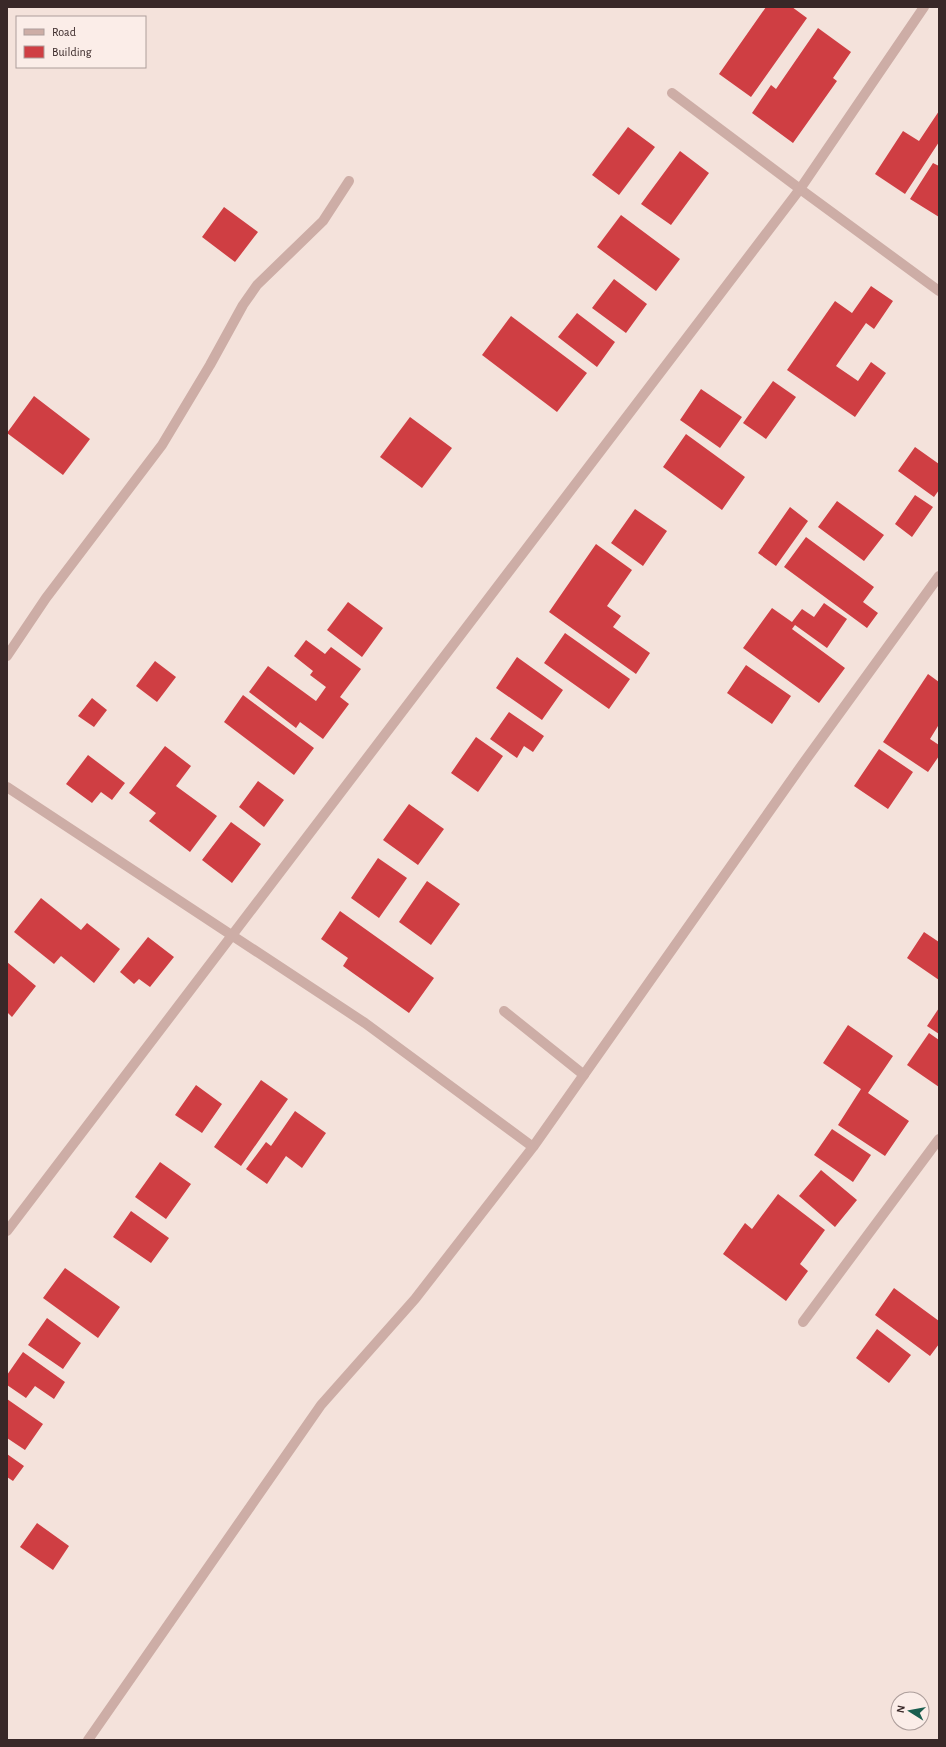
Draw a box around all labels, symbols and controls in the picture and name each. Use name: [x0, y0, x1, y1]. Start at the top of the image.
legend: [16, 16, 146, 68]
text: Road: [52, 26, 76, 38]
text: Building: [52, 46, 92, 58]
north arrow: [890, 1691, 930, 1731]
text: N: [895, 1704, 907, 1714]

